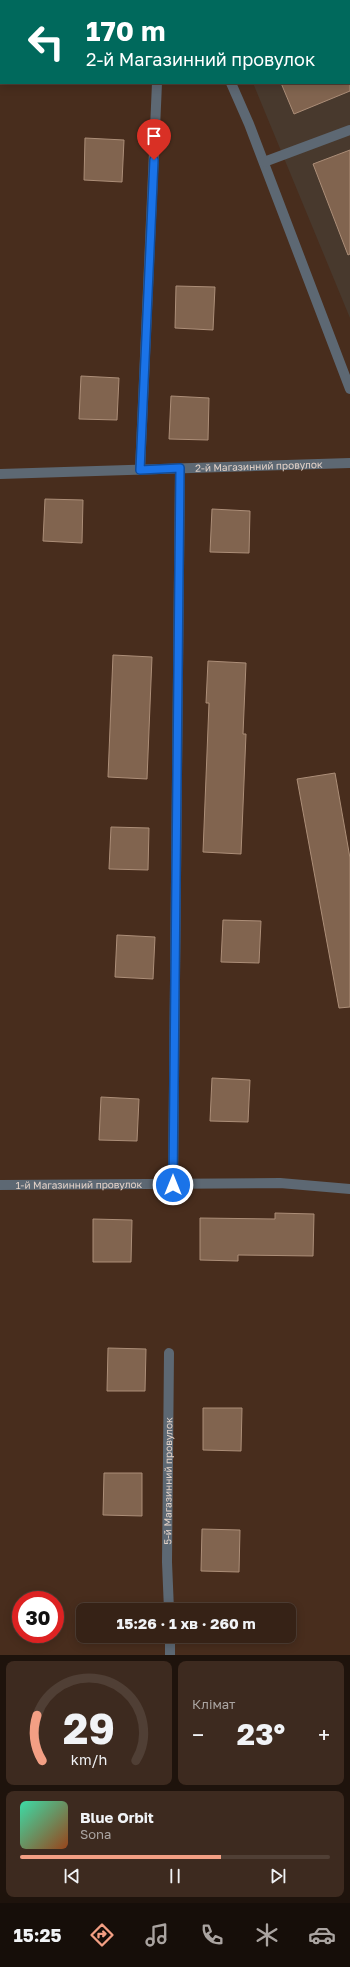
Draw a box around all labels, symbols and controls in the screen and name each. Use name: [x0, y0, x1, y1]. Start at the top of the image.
text: 170 m: [86, 14, 165, 47]
icon: left: [20, 16, 72, 68]
text: 2-й Магазинний провулок: [86, 48, 315, 70]
pin: [137, 119, 171, 160]
icon: arrive: [143, 125, 165, 147]
street label: 2-й Магазинний провулок: [195, 458, 323, 474]
position arrow: [152, 1164, 194, 1206]
street label: 1-й Магазинний провулок: [16, 1178, 143, 1191]
street label: 5-й Магазинний провулок: [161, 1417, 174, 1545]
speed limit sign: 30: [12, 1591, 64, 1643]
text: 15:26 · 1 хв · 260 m: [116, 1614, 256, 1632]
text: Клімат: [192, 1696, 235, 1712]
text: 29: [63, 1703, 115, 1753]
text: 23°: [237, 1716, 285, 1752]
text: −: [192, 1721, 204, 1748]
text: +: [318, 1721, 330, 1748]
text: km/h: [71, 1751, 107, 1768]
text: Blue Orbit: [80, 1808, 154, 1826]
text: Sona: [80, 1826, 111, 1842]
icon: previous: [61, 1865, 83, 1887]
icon: pause: [164, 1865, 186, 1887]
icon: next: [267, 1865, 289, 1887]
icon: directions: [88, 1921, 116, 1949]
icon: music: [143, 1921, 171, 1949]
icon: phone: [198, 1921, 226, 1949]
icon: climate: [253, 1921, 281, 1949]
icon: car: [308, 1921, 336, 1949]
text: 15:25: [14, 1924, 61, 1946]

